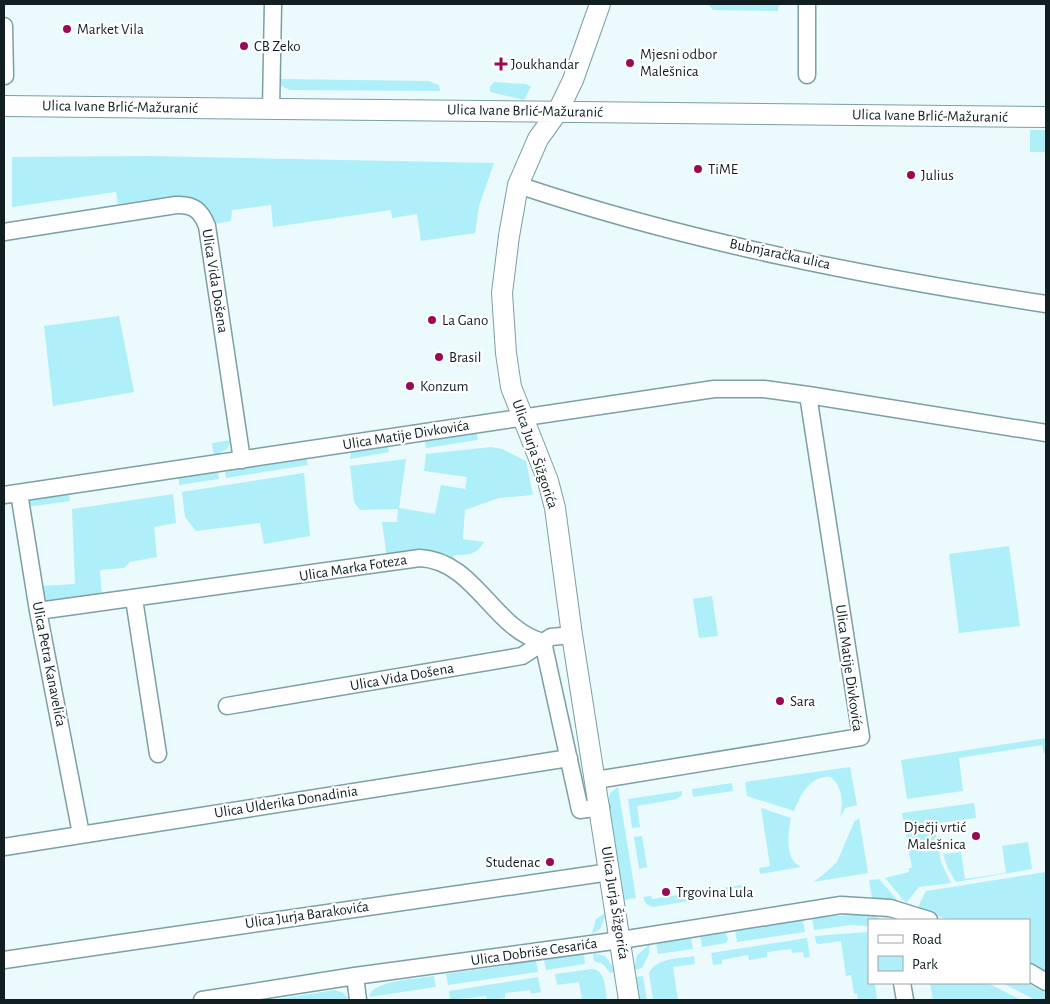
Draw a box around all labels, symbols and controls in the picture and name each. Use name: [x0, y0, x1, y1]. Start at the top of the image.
place label: Market Vila: [77, 22, 144, 37]
marker: Market Vila: [61, 23, 73, 35]
place label: CB Zeko: [254, 39, 301, 54]
marker: CB Zeko: [238, 40, 250, 52]
place label: Mjesni odbor Malešnica: [640, 47, 717, 79]
place label: Joukhandar: [511, 57, 579, 72]
marker: Mjesni odbor Malešnica: [624, 57, 636, 69]
marker: Joukhandar: [495, 58, 507, 70]
street label: Ulica Ivane Brlić-Mažuranić: [42, 98, 198, 116]
street label: Ulica Ivane Brlić-Mažuranić: [447, 102, 603, 120]
street label: Ulica Ivane Brlić-Mažuranić: [852, 107, 1008, 125]
place label: TiME: [708, 162, 738, 177]
marker: TiME: [692, 163, 704, 175]
place label: Julius: [921, 168, 954, 183]
marker: Julius: [905, 169, 917, 181]
street label: Ulica Vida Došena: [199, 228, 231, 334]
street label: Bubnjaračka ulica: [728, 236, 832, 272]
place label: La Gano: [442, 313, 488, 328]
marker: La Gano: [426, 314, 438, 326]
place label: Brasil: [449, 350, 481, 365]
marker: Brasil: [433, 351, 445, 363]
place label: Konzum: [420, 379, 469, 394]
marker: Konzum: [404, 380, 416, 392]
street label: Ulica Jurja Šižgorića: [509, 397, 562, 511]
street label: Ulica Matije Divkovića: [342, 418, 470, 452]
street label: Ulica Marka Foteza: [298, 552, 408, 584]
street label: Ulica Petra Kanavelića: [30, 600, 68, 728]
street label: Ulica Matije Divkovića: [833, 604, 865, 733]
street label: Ulica Vida Došena: [349, 660, 455, 694]
place label: Sara: [790, 694, 815, 709]
marker: Sara: [774, 695, 786, 707]
street label: Ulica Ulderika Donadinia: [213, 783, 359, 821]
place label: Dječji vrtić Malešnica: [904, 820, 966, 852]
marker: Dječji vrtić Malešnica: [970, 830, 982, 842]
street label: Ulica Jurja Šižgorića: [599, 845, 632, 961]
place label: Studenac: [485, 855, 540, 870]
marker: Studenac: [544, 856, 556, 868]
place label: Trgovina Lula: [676, 885, 753, 900]
marker: Trgovina Lula: [660, 886, 672, 898]
street label: Ulica Jurja Barakovića: [244, 899, 370, 931]
legend: [868, 919, 1030, 984]
text: Road: [912, 932, 942, 947]
street label: Ulica Dobriše Cesarića: [470, 936, 598, 968]
text: Park: [912, 957, 938, 972]

